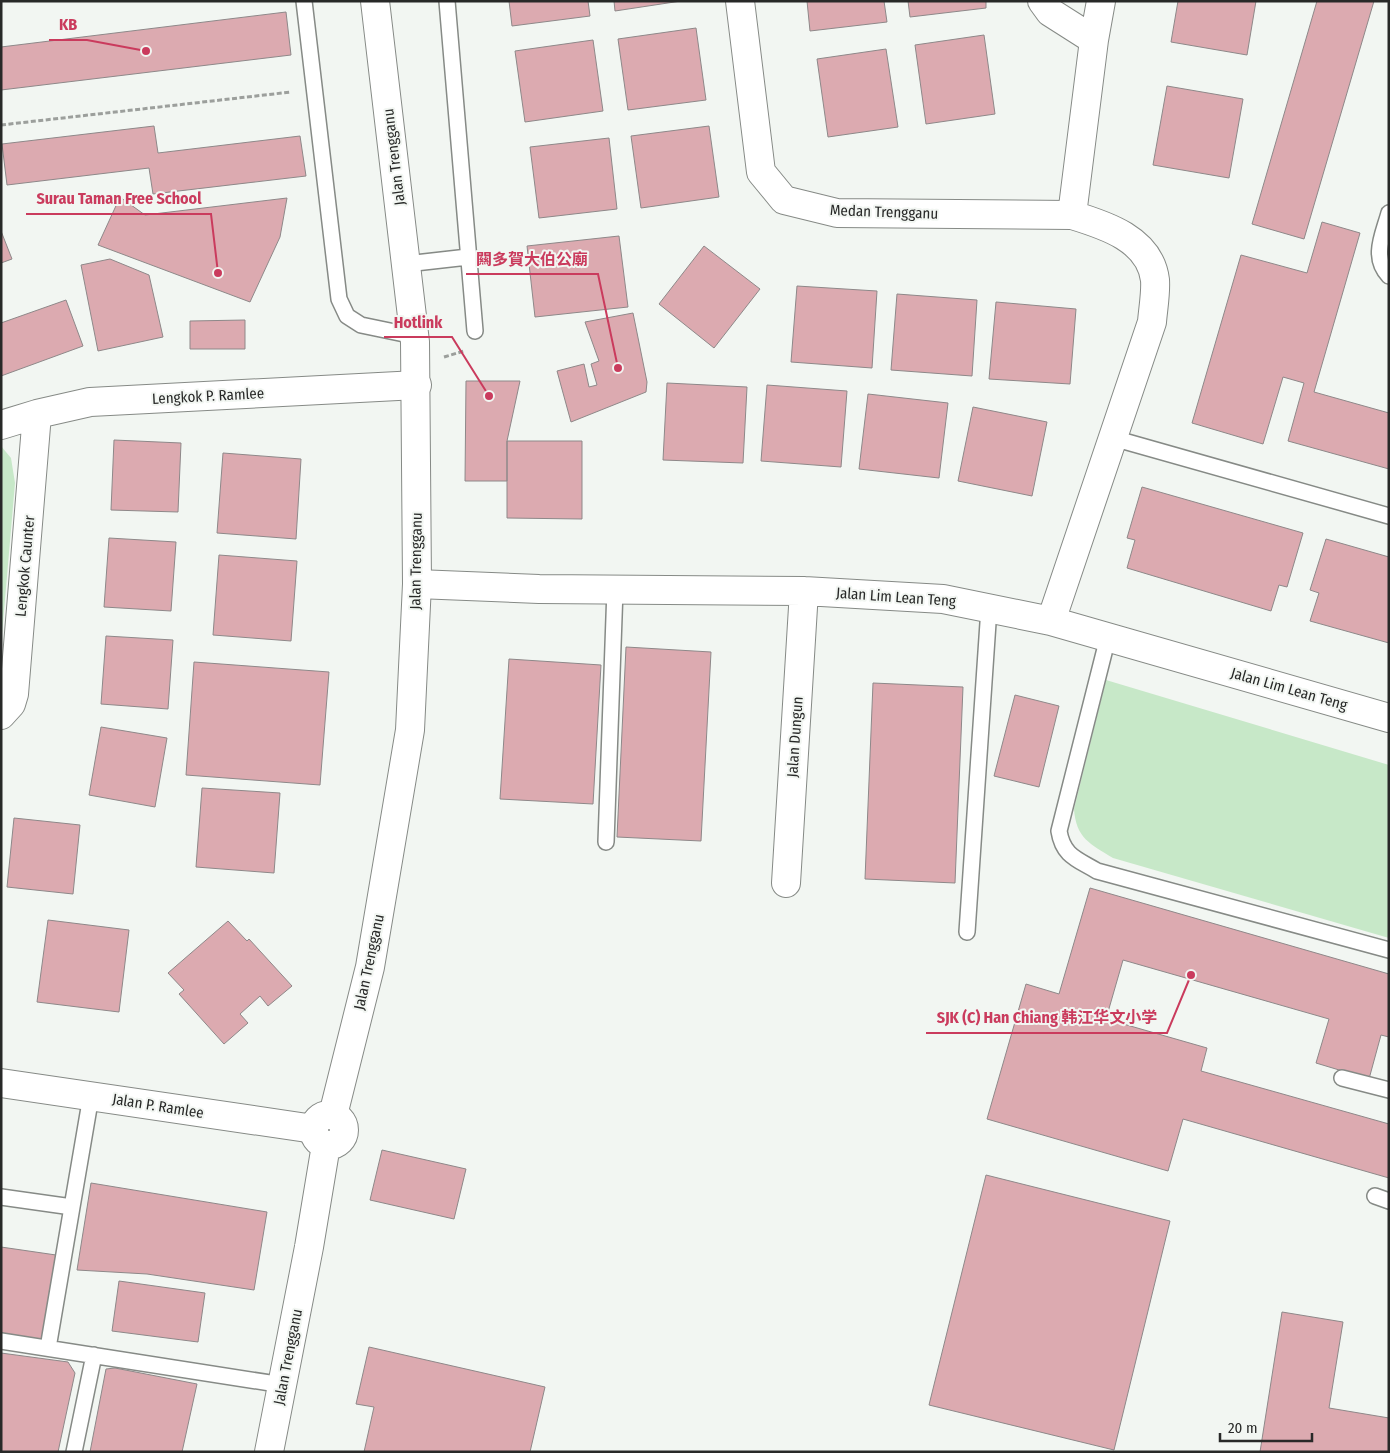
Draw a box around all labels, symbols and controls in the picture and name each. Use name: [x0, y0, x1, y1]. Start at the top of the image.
callout: KB: [49, 9, 87, 40]
text: KB: [59, 15, 77, 34]
street label: Jalan Trengganu: [379, 108, 409, 206]
callout: Surau Taman Free School: [26, 183, 211, 214]
text: Surau Taman Free School: [36, 189, 202, 208]
street label: Medan Trengganu: [830, 201, 938, 223]
callout: 闗多賀大伯公廟: [466, 243, 598, 274]
text: 闗多賀大伯公廟: [476, 250, 588, 269]
callout: Hotlink: [384, 306, 452, 337]
text: Hotlink: [394, 313, 443, 332]
street label: Lengkok P. Ramlee: [151, 384, 265, 408]
street label: Jalan Trengganu: [406, 512, 426, 610]
street label: Lengkok Caunter: [12, 514, 38, 618]
street label: Jalan Lim Lean Teng: [835, 584, 957, 610]
street label: Jalan Lim Lean Teng: [1229, 664, 1349, 714]
street label: Jalan Dungun: [783, 696, 807, 778]
street label: Jalan Trengganu: [350, 912, 388, 1012]
callout: SJK (C) Han Chiang 韩江华文小学: [926, 1002, 1167, 1033]
text: SJK (C) Han Chiang 韩江华文小学: [937, 1008, 1157, 1027]
street label: Jalan P. Ramlee: [111, 1090, 205, 1122]
street label: Jalan Trengganu: [270, 1307, 306, 1407]
scale bar: [1220, 1410, 1312, 1442]
text: 20 m: [1228, 1419, 1258, 1437]

